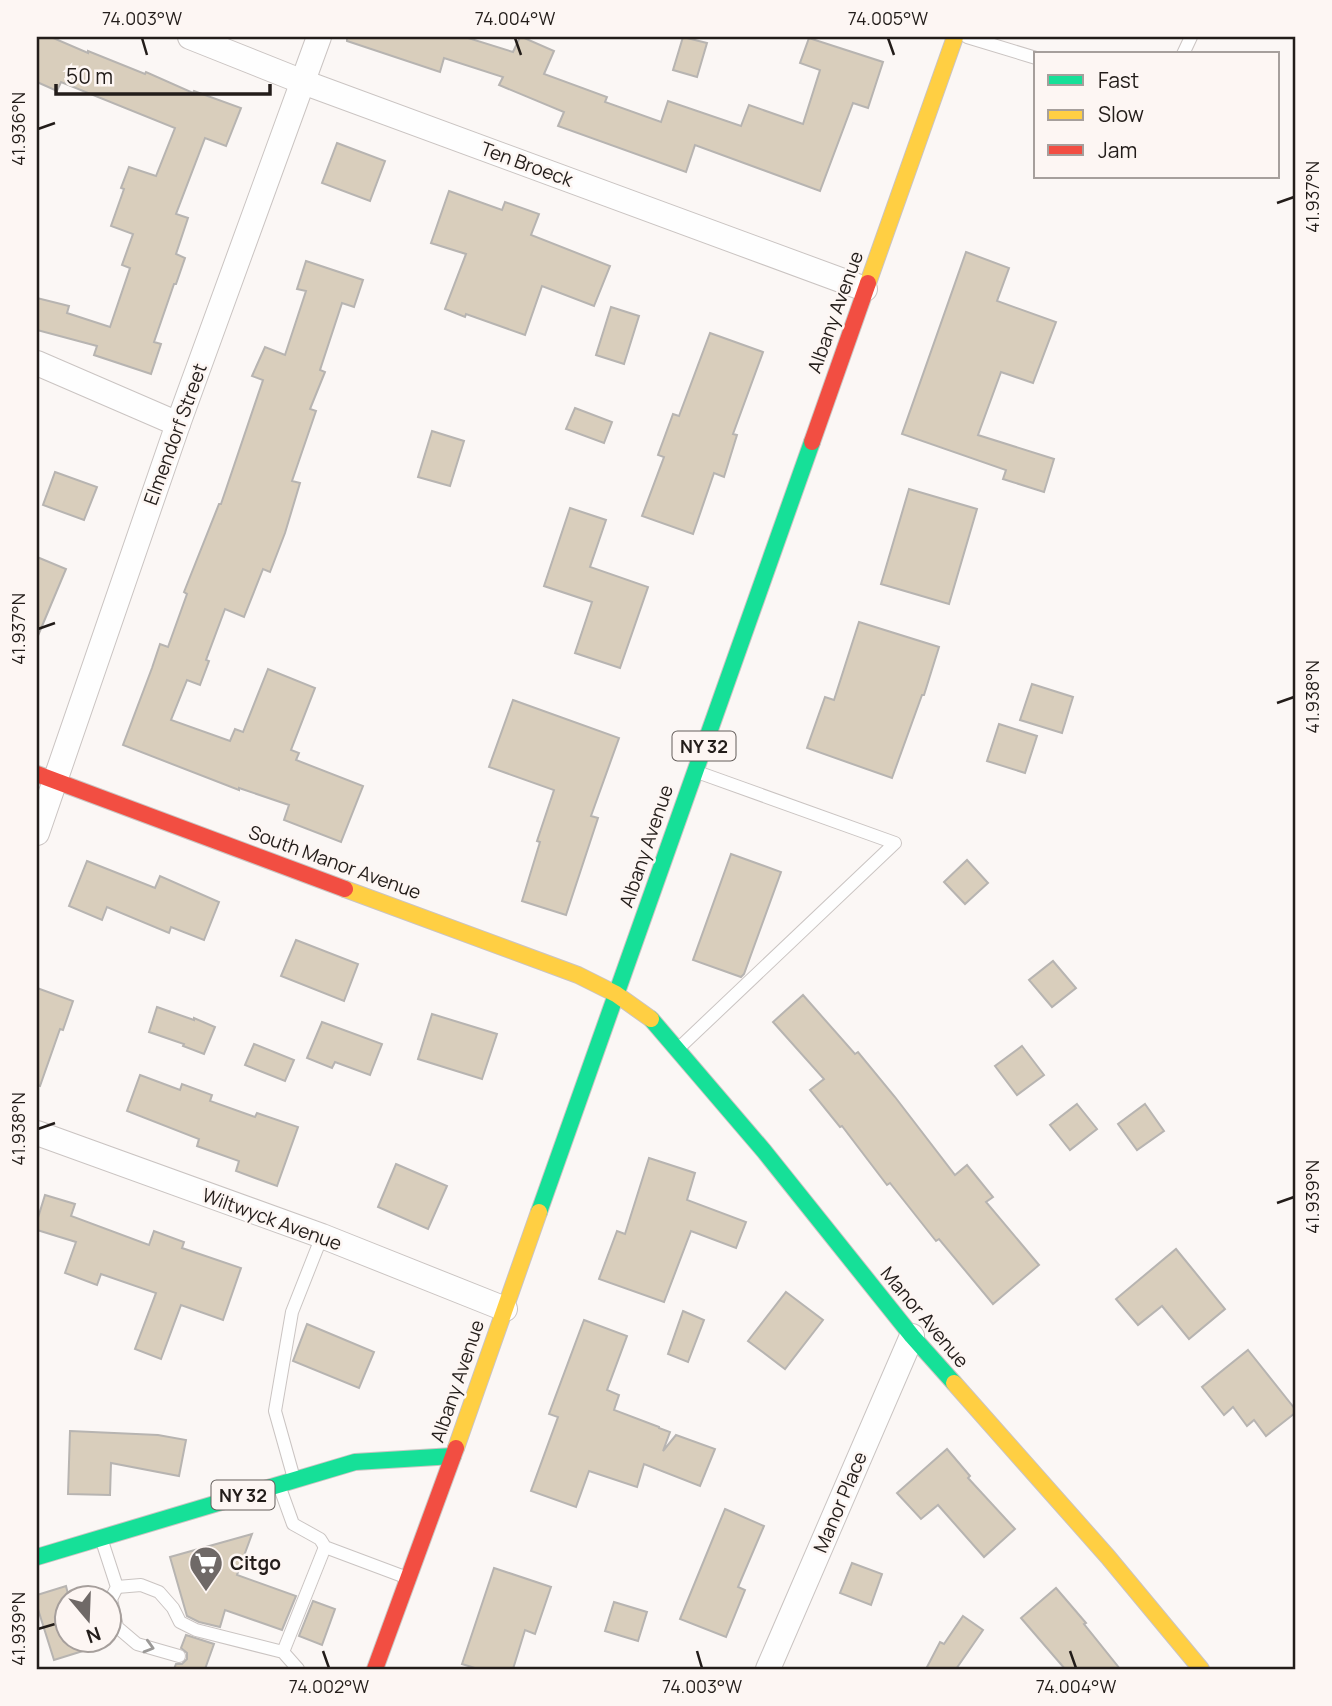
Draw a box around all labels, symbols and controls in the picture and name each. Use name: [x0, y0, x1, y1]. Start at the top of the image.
text: 74.003°W: [102, 6, 182, 30]
text: 74.004°W: [475, 6, 555, 30]
text: 74.005°W: [848, 6, 928, 30]
scale bar: [56, 52, 270, 96]
legend: [1034, 52, 1280, 178]
text: 50 m: [66, 62, 113, 90]
text: Fast: [1098, 66, 1139, 94]
text: 41.936°N: [6, 92, 30, 166]
text: Slow: [1098, 100, 1144, 128]
street label: Ten Broeck: [477, 135, 577, 193]
text: Jam: [1098, 136, 1137, 164]
text: 41.937°N: [1300, 161, 1324, 233]
street label: Albany Avenue: [801, 247, 869, 377]
street label: Elmendorf Street: [137, 360, 213, 508]
text: 41.937°N: [6, 593, 30, 665]
text: 41.938°N: [1300, 660, 1324, 734]
road number: NY 32: [672, 732, 736, 760]
street label: Albany Avenue: [613, 781, 679, 911]
street label: South Manor Avenue: [245, 819, 425, 905]
text: 41.938°N: [6, 1092, 30, 1166]
text: 41.939°N: [1300, 1160, 1324, 1234]
street label: Wiltwyck Avenue: [199, 1182, 345, 1256]
street label: Manor Avenue: [875, 1261, 975, 1373]
street label: Albany Avenue: [424, 1316, 490, 1446]
street label: Manor Place: [807, 1447, 873, 1557]
road number: NY 32: [212, 1480, 274, 1510]
supermarket icon: Citgo: [187, 1544, 225, 1593]
place label: Citgo: [230, 1550, 281, 1576]
north arrow: [52, 1584, 122, 1654]
text: 41.939°N: [6, 1592, 30, 1666]
text: N: [83, 1621, 104, 1650]
one-way arrow: [142, 1639, 154, 1654]
text: 74.002°W: [289, 1674, 369, 1698]
text: 74.003°W: [662, 1674, 742, 1698]
text: 74.004°W: [1036, 1674, 1116, 1698]

